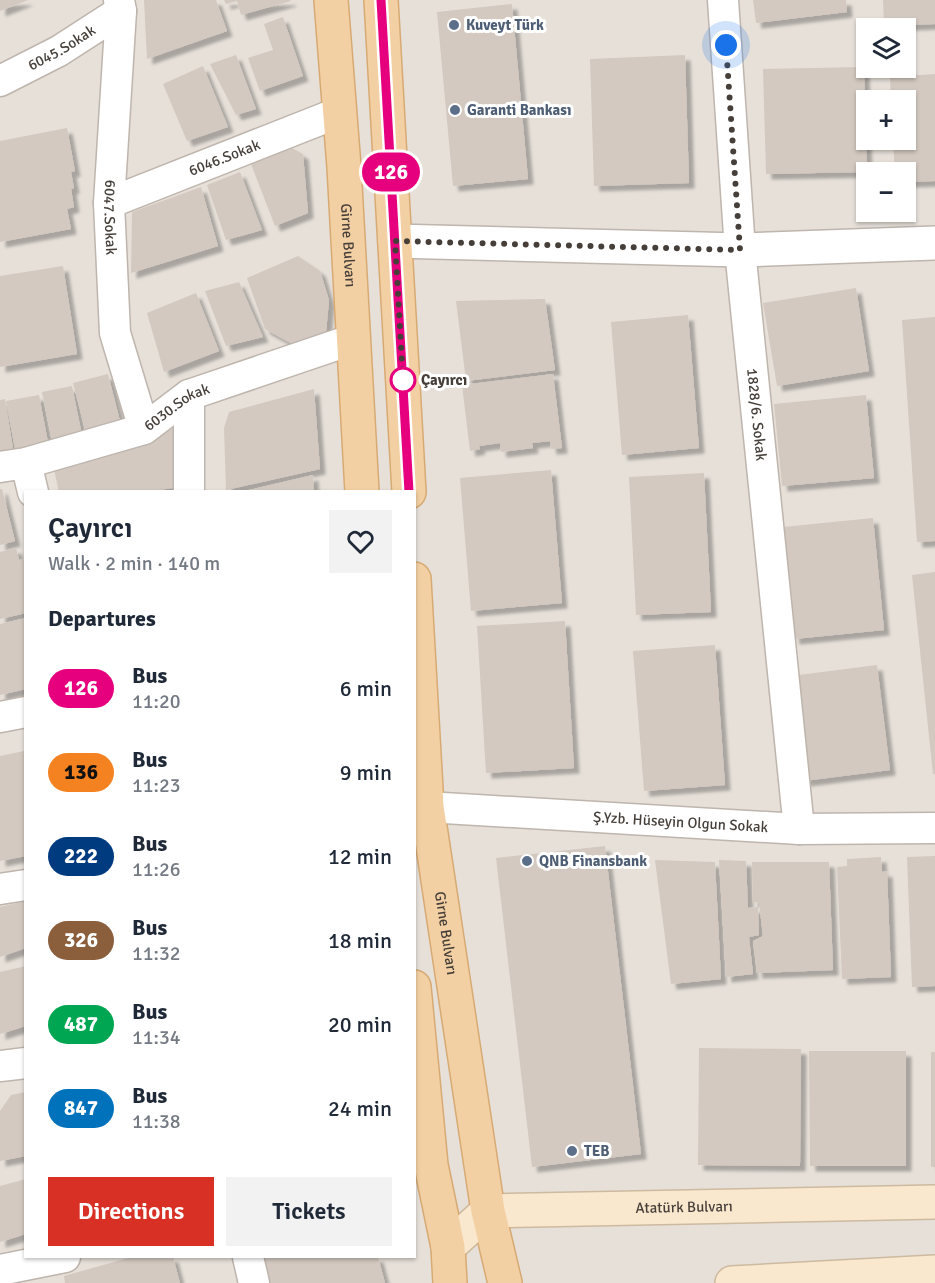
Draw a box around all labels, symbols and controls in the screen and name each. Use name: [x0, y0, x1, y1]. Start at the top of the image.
place label: Kuveyt Türk: [466, 16, 544, 34]
marker: Kuveyt Türk: [447, 18, 461, 32]
map controls: [856, 18, 916, 222]
button: layers: [856, 18, 916, 78]
street label: 6045.Sokak: [25, 21, 99, 74]
your location: [711, 30, 741, 60]
button: +: [856, 90, 916, 150]
place label: Garanti Bankası: [467, 101, 571, 119]
marker: Garanti Bankası: [448, 103, 462, 117]
street label: 6046.Sokak: [186, 135, 263, 180]
line badge: 126: [356, 152, 426, 192]
text: 126: [374, 159, 408, 185]
button: −: [856, 162, 916, 222]
street label: 6047.Sokak: [100, 179, 120, 256]
street label: Girne Bulvarı: [337, 203, 360, 288]
marker: Çayırcı: [390, 367, 416, 393]
street label: 1828/6. Sokak: [743, 367, 770, 462]
place label: Çayırcı: [421, 371, 467, 389]
street label: 6030.Sokak: [140, 380, 212, 435]
button: heart: [329, 510, 392, 573]
text: Çayırcı: [48, 511, 132, 545]
text: Walk · 2 min · 140 m: [48, 551, 220, 576]
text: Departures: [48, 605, 156, 632]
text: Bus: [132, 662, 167, 689]
text: 126: [64, 675, 98, 701]
text: 6 min: [340, 675, 392, 702]
text: 11:20: [132, 689, 181, 714]
text: Bus: [132, 746, 167, 773]
text: 136: [64, 759, 98, 785]
text: 9 min: [340, 759, 392, 786]
text: 11:23: [132, 773, 181, 798]
street label: Ş.Yzb. Hüseyin Olgun Sokak: [593, 808, 769, 836]
text: Bus: [132, 830, 167, 857]
text: 222: [64, 843, 98, 869]
text: 12 min: [328, 843, 392, 870]
place label: QNB Finansbank: [539, 852, 647, 870]
marker: QNB Finansbank: [520, 854, 534, 868]
text: 11:26: [132, 857, 181, 882]
street label: Girne Bulvarı: [431, 890, 461, 976]
text: Bus: [132, 914, 167, 941]
text: 326: [64, 927, 98, 953]
text: 18 min: [328, 927, 392, 954]
text: 11:32: [132, 941, 181, 966]
text: Bus: [132, 998, 167, 1025]
text: 487: [64, 1011, 98, 1037]
text: 20 min: [328, 1011, 392, 1038]
text: 11:34: [132, 1025, 181, 1050]
text: Bus: [132, 1082, 167, 1109]
text: 847: [64, 1095, 98, 1121]
text: 24 min: [328, 1095, 392, 1122]
text: 11:38: [132, 1109, 181, 1134]
place label: TEB: [584, 1142, 609, 1160]
marker: TEB: [565, 1144, 579, 1158]
button: Directions: [48, 1177, 214, 1246]
button: Tickets: [226, 1177, 392, 1246]
street label: Atatürk Bulvarı: [635, 1197, 733, 1217]

